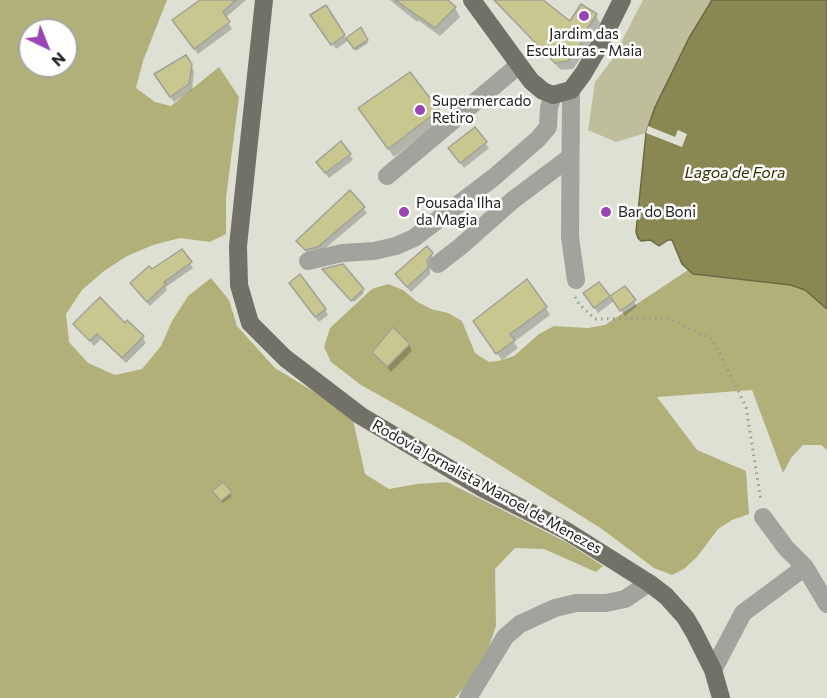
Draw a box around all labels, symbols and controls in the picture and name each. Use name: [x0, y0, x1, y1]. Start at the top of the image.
marker: Jardim das Esculturas - Maia: [577, 9, 591, 23]
north arrow: [18, 18, 78, 78]
place label: Jardim das Esculturas - Maia: [526, 25, 642, 60]
text: N: [48, 49, 70, 71]
place label: Supermercado Retiro: [432, 92, 532, 127]
marker: Supermercado Retiro: [413, 103, 427, 117]
water label: Lagoa de Fora: [685, 163, 785, 183]
place label: Pousada Ilha da Magia: [416, 194, 501, 229]
place label: Bar do Boni: [618, 203, 696, 221]
marker: Pousada Ilha da Magia: [397, 205, 411, 219]
marker: Bar do Boni: [599, 205, 613, 219]
street label: Rodovia Jornalista Manoel de Menezes: [369, 416, 605, 558]

